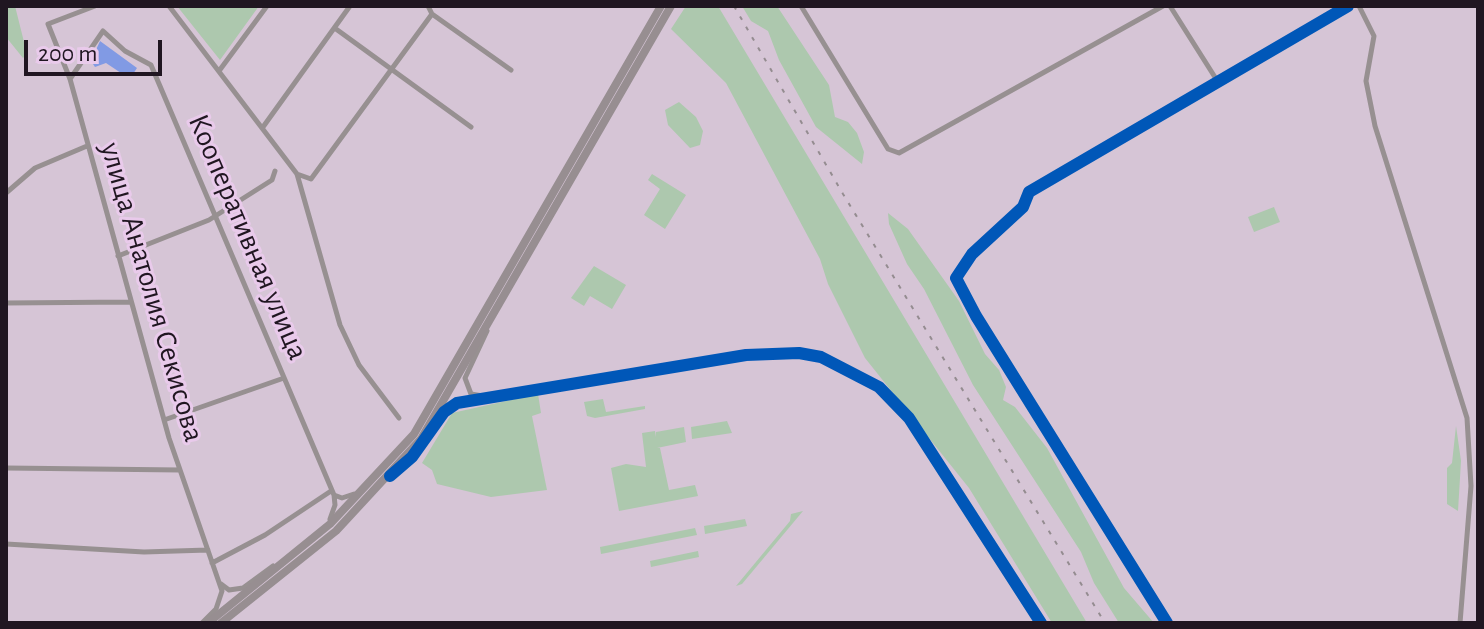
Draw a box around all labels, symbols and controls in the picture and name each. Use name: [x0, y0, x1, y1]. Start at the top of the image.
scale bar: [28, 24, 166, 74]
text: 200 m: [38, 42, 97, 66]
street label: Кооперативная улица: [180, 109, 316, 365]
street label: улица Анатолия Секисова: [92, 138, 212, 446]

